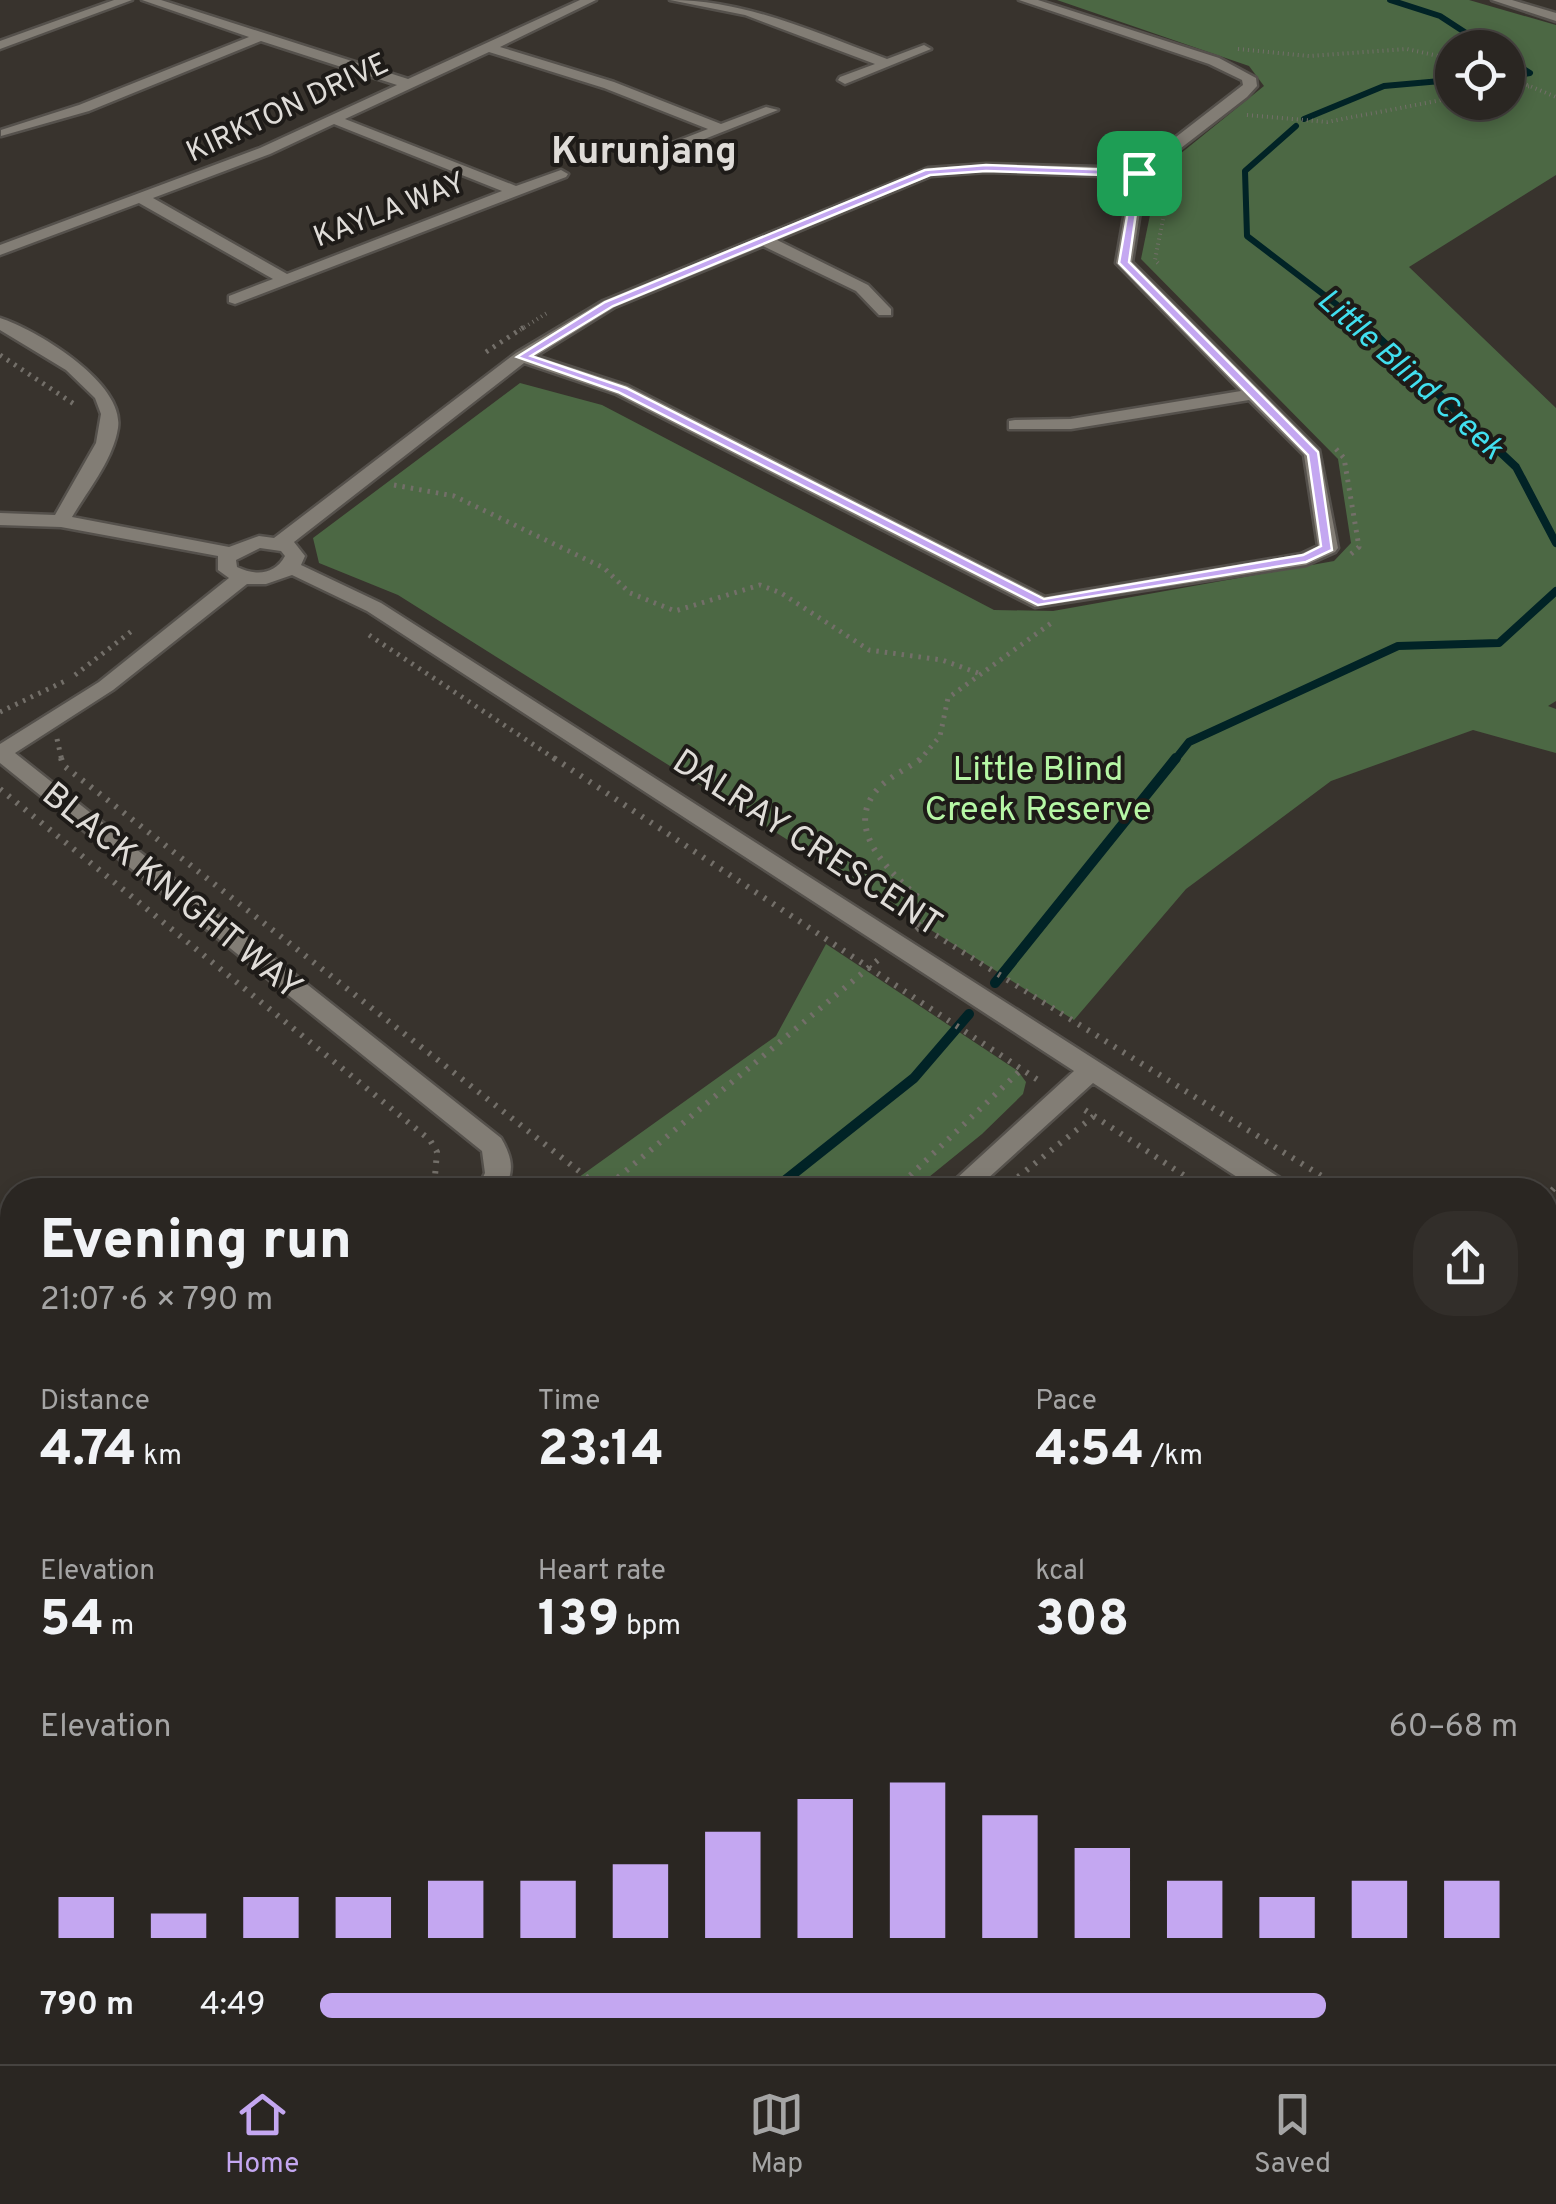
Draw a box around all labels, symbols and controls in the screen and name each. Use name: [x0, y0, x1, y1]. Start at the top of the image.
map controls: [1435, 30, 1525, 120]
button: locate: [1435, 30, 1525, 120]
street label: KIRKTON DRIVE: [181, 46, 395, 172]
district label: Kurunjang: [551, 129, 737, 178]
pin: [1097, 131, 1182, 216]
icon: arrive: [1112, 146, 1167, 201]
street label: KAYLA WAY: [309, 165, 471, 257]
water label: Little Blind Creek: [1308, 281, 1511, 470]
street label: DALRAY CRESCENT: [663, 741, 949, 948]
park label: Little Blind Creek Reserve: [924, 749, 1152, 833]
street label: BLACK KNIGHT WAY: [32, 774, 310, 1011]
text: Evening run: [40, 1208, 352, 1278]
button: share: [1413, 1211, 1518, 1316]
text: 21:07 · 6 × 790 m: [40, 1281, 273, 1321]
text: Distance: [40, 1384, 150, 1420]
text: Time: [538, 1384, 600, 1420]
text: Pace: [1035, 1384, 1097, 1420]
text: 4.74: [40, 1420, 137, 1483]
text: 23:14: [538, 1420, 664, 1483]
text: 4:54: [1035, 1420, 1144, 1483]
text: km: [137, 1439, 182, 1475]
text: /km: [1144, 1439, 1203, 1475]
text: Elevation: [40, 1554, 155, 1590]
text: Heart rate: [538, 1554, 666, 1590]
text: kcal: [1035, 1554, 1085, 1590]
text: 54: [40, 1590, 104, 1653]
text: 139: [538, 1590, 619, 1653]
text: 308: [1035, 1590, 1129, 1653]
text: m: [104, 1609, 134, 1645]
text: bpm: [619, 1609, 681, 1645]
text: Elevation: [40, 1708, 172, 1748]
text: 60–68 m: [1389, 1708, 1518, 1748]
text: 790 m: [40, 1986, 134, 2026]
text: 4:49: [200, 1986, 266, 2026]
tab: Home: [225, 2087, 299, 2183]
tab: Map: [749, 2087, 804, 2183]
tab: Saved: [1254, 2087, 1331, 2183]

